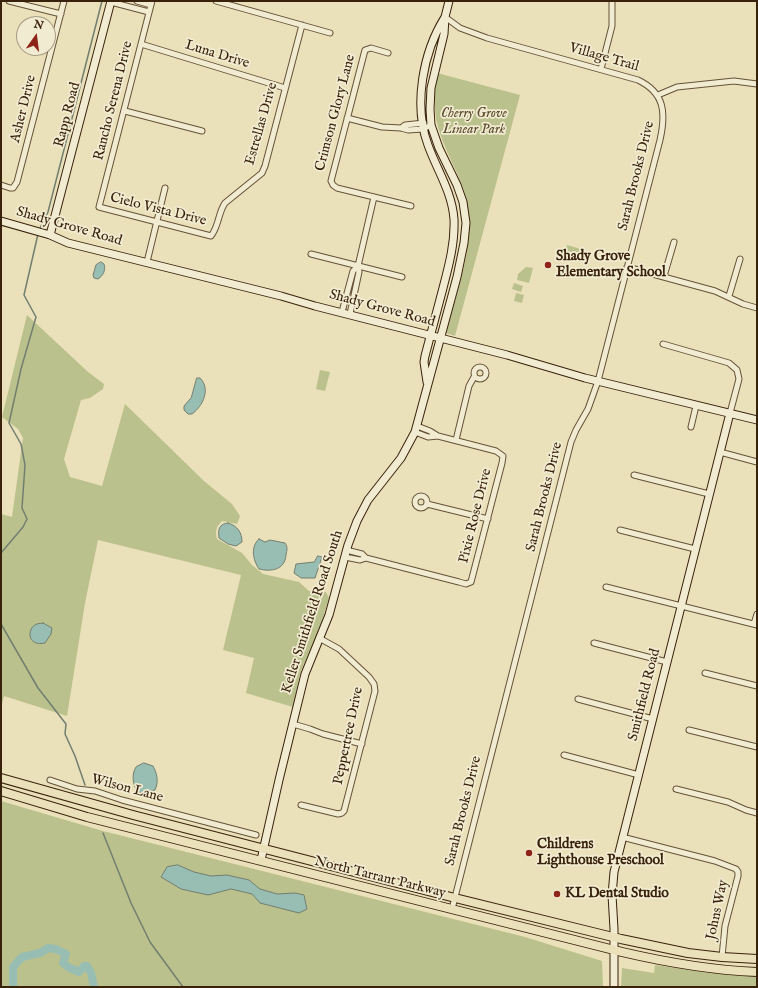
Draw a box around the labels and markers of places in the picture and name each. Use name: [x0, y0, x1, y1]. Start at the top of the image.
place label: Shady Grove Elementary School: [556, 249, 666, 282]
marker: Shady Grove Elementary School: [543, 260, 553, 270]
place label: Childrens Lighthouse Preschool: [537, 837, 664, 870]
marker: Childrens Lighthouse Preschool: [524, 848, 534, 858]
place label: KL Dental Studio: [565, 886, 669, 902]
marker: KL Dental Studio: [552, 889, 562, 899]

